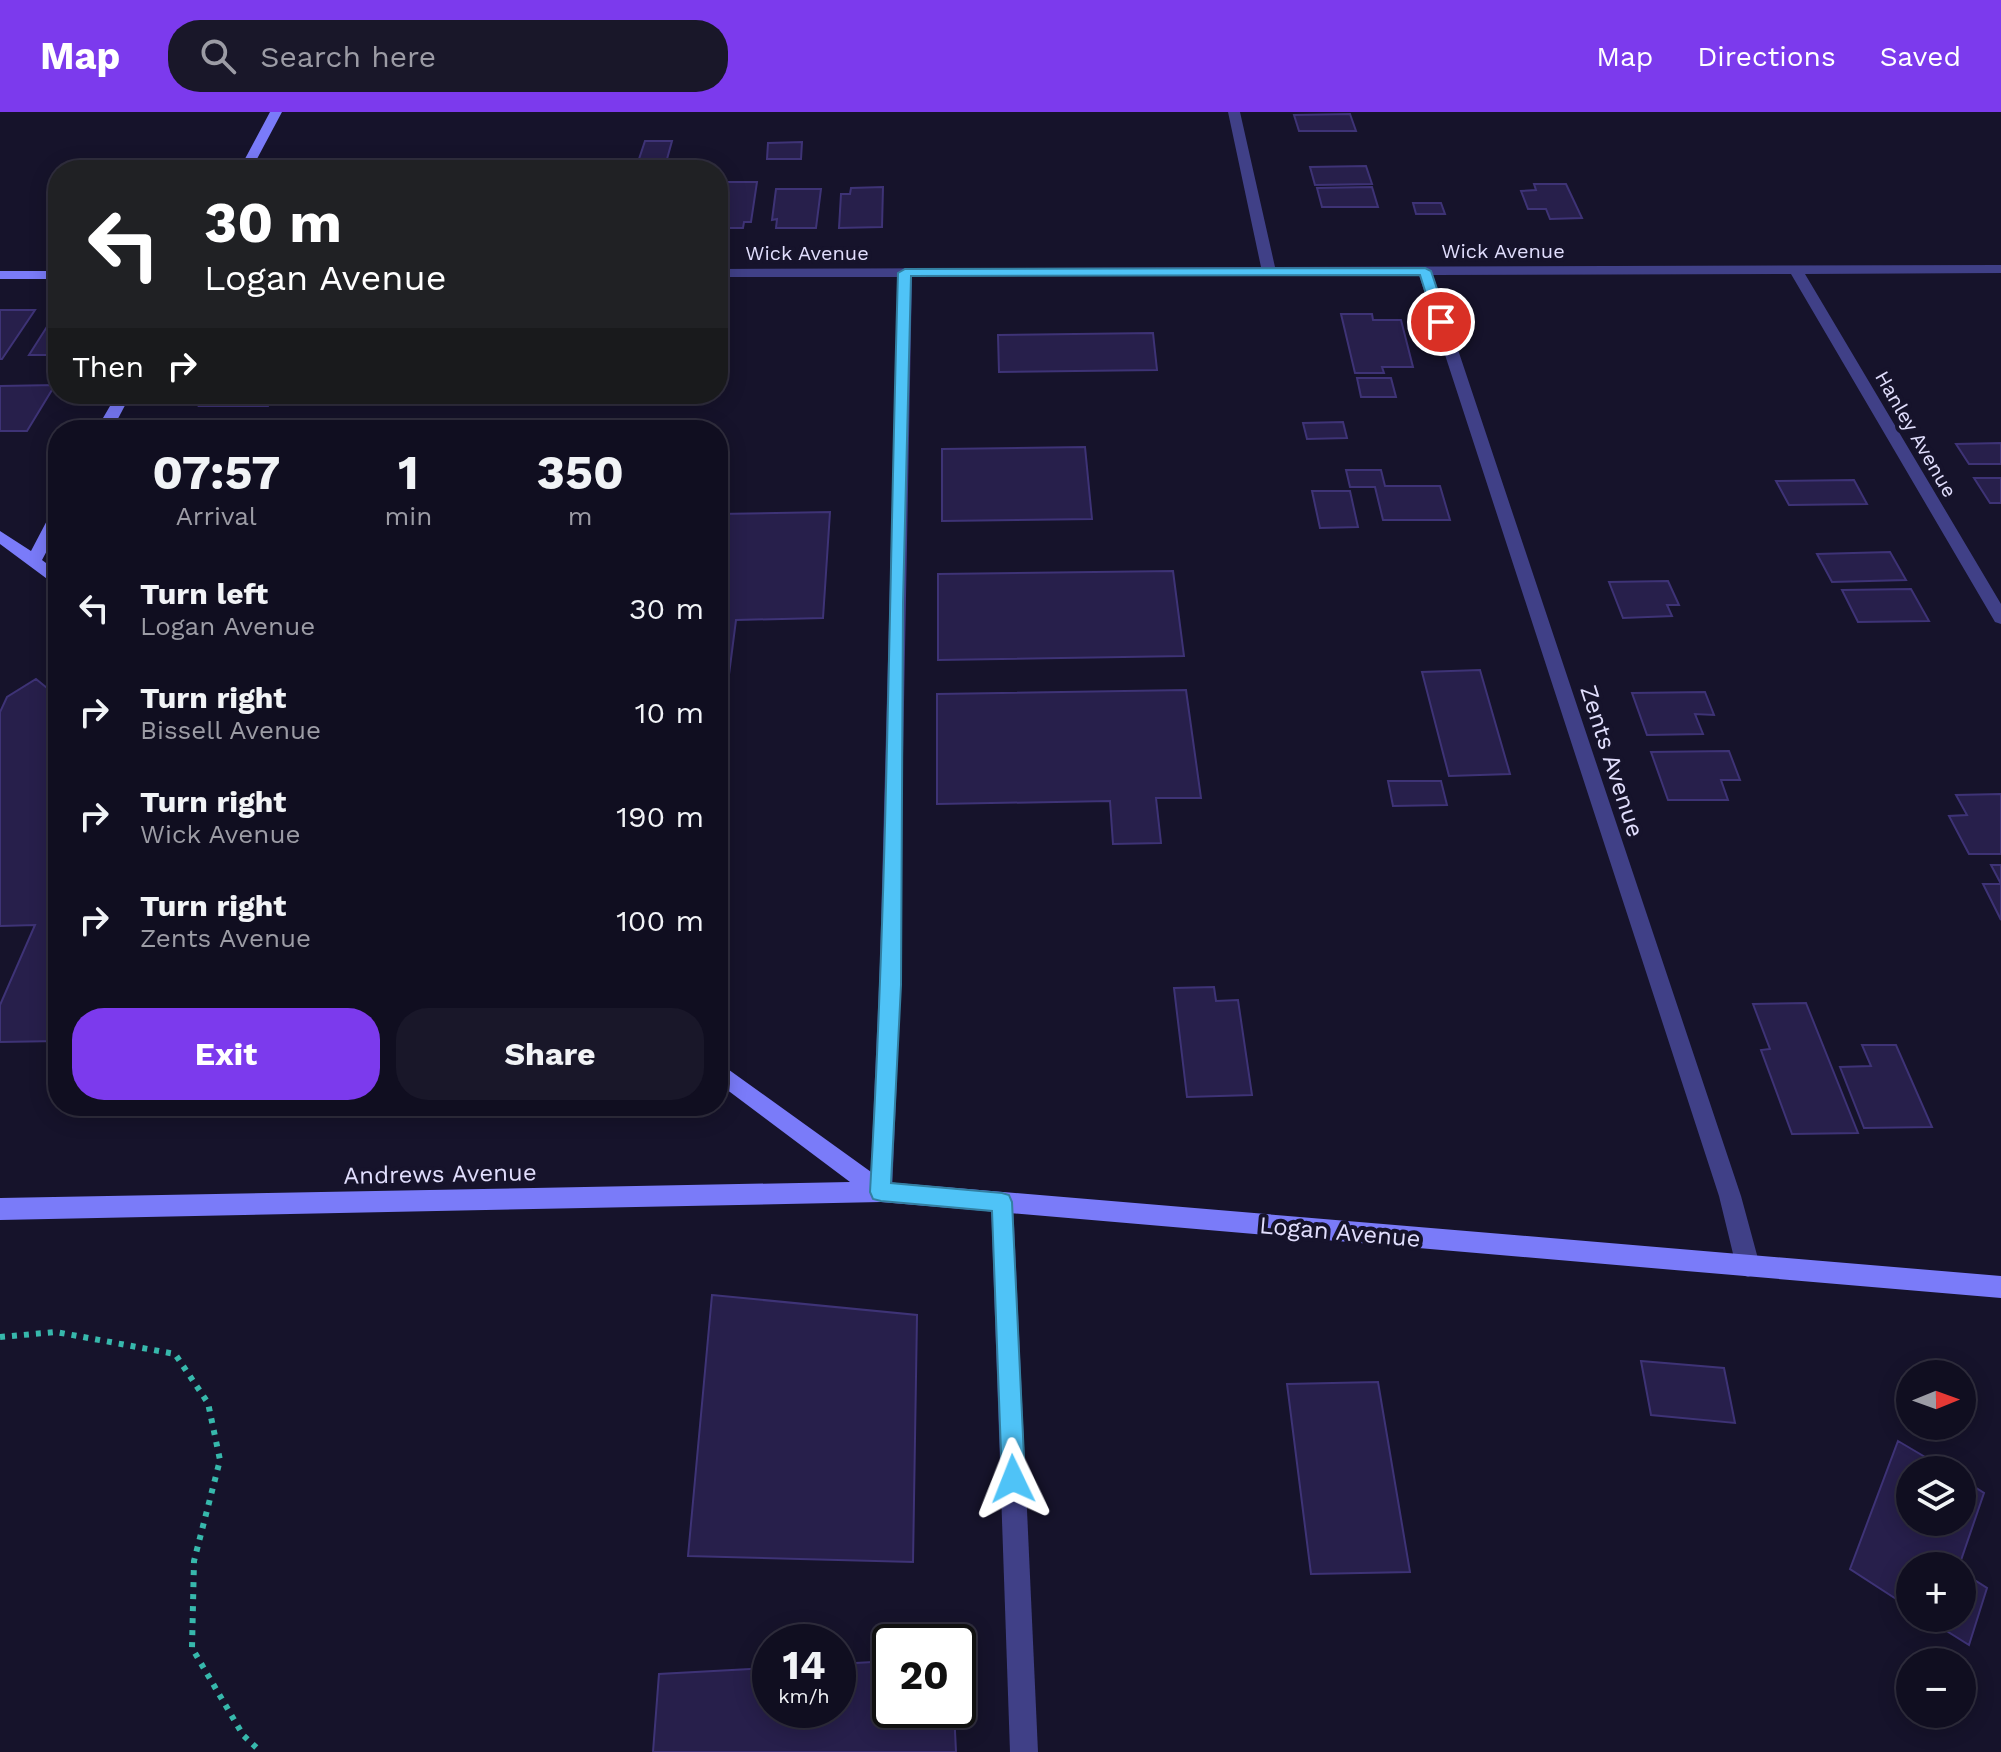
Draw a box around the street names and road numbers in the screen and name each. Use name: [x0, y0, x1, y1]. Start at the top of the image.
street label: Wick Avenue: [1441, 239, 1565, 263]
street label: Wick Avenue: [745, 241, 869, 265]
street label: Hanley Avenue: [1870, 366, 1962, 502]
street label: Zents Avenue: [1574, 682, 1650, 840]
street label: Andrews Avenue: [343, 1158, 537, 1190]
street label: Logan Avenue: [1258, 1211, 1422, 1253]

